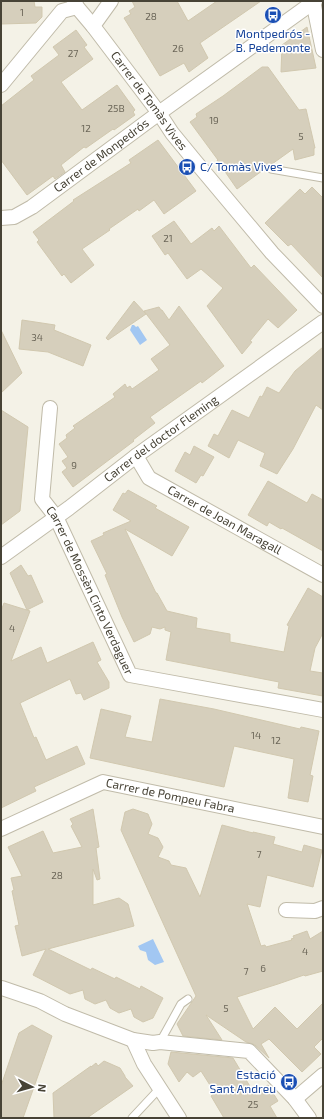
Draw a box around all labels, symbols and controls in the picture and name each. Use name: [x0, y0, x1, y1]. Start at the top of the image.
bus stop icon: Montpedrós - B. Pedemonte: [263, 5, 283, 25]
house number: 1: [20, 6, 24, 18]
house number: 28: [145, 10, 157, 22]
place label: Montpedrós - B. Pedemonte: [236, 26, 310, 54]
house number: 26: [172, 42, 184, 54]
house number: 27: [68, 47, 78, 59]
street label: Carrer de Tomàs Vives: [109, 48, 191, 152]
house number: 25B: [107, 102, 125, 114]
house number: 19: [209, 114, 219, 126]
street label: Carrer de Monpedrós: [50, 115, 151, 195]
house number: 12: [81, 122, 91, 134]
house number: 5: [298, 130, 304, 142]
bus stop icon: C/ Tomàs Vives: [177, 157, 197, 177]
place label: C/ Tomàs Vives: [200, 159, 283, 173]
house number: 21: [163, 232, 173, 244]
house number: 34: [31, 331, 43, 343]
street label: Carrer del doctor Fleming: [101, 391, 220, 484]
house number: 9: [71, 459, 77, 471]
street label: Carrer de Joan Maragall: [165, 482, 285, 557]
street label: Carrer de Mossèn Cinto Verdaguer: [44, 503, 137, 677]
house number: 4: [9, 622, 15, 634]
house number: 14: [251, 729, 261, 741]
house number: 12: [271, 734, 281, 746]
street label: Carrer de Pompeu Fabra: [105, 775, 236, 815]
house number: 7: [256, 848, 262, 860]
house number: 28: [51, 869, 63, 881]
house number: 4: [302, 945, 308, 957]
house number: 6: [260, 962, 266, 974]
house number: 7: [243, 965, 249, 977]
house number: 5: [223, 1002, 229, 1014]
north arrow: [12, 1067, 52, 1107]
place label: Estació Sant Andreu: [209, 1067, 276, 1095]
bus stop icon: Estació Sant Andreu: [279, 1072, 299, 1092]
text: N: [36, 1083, 49, 1093]
house number: 25: [248, 1098, 258, 1110]

